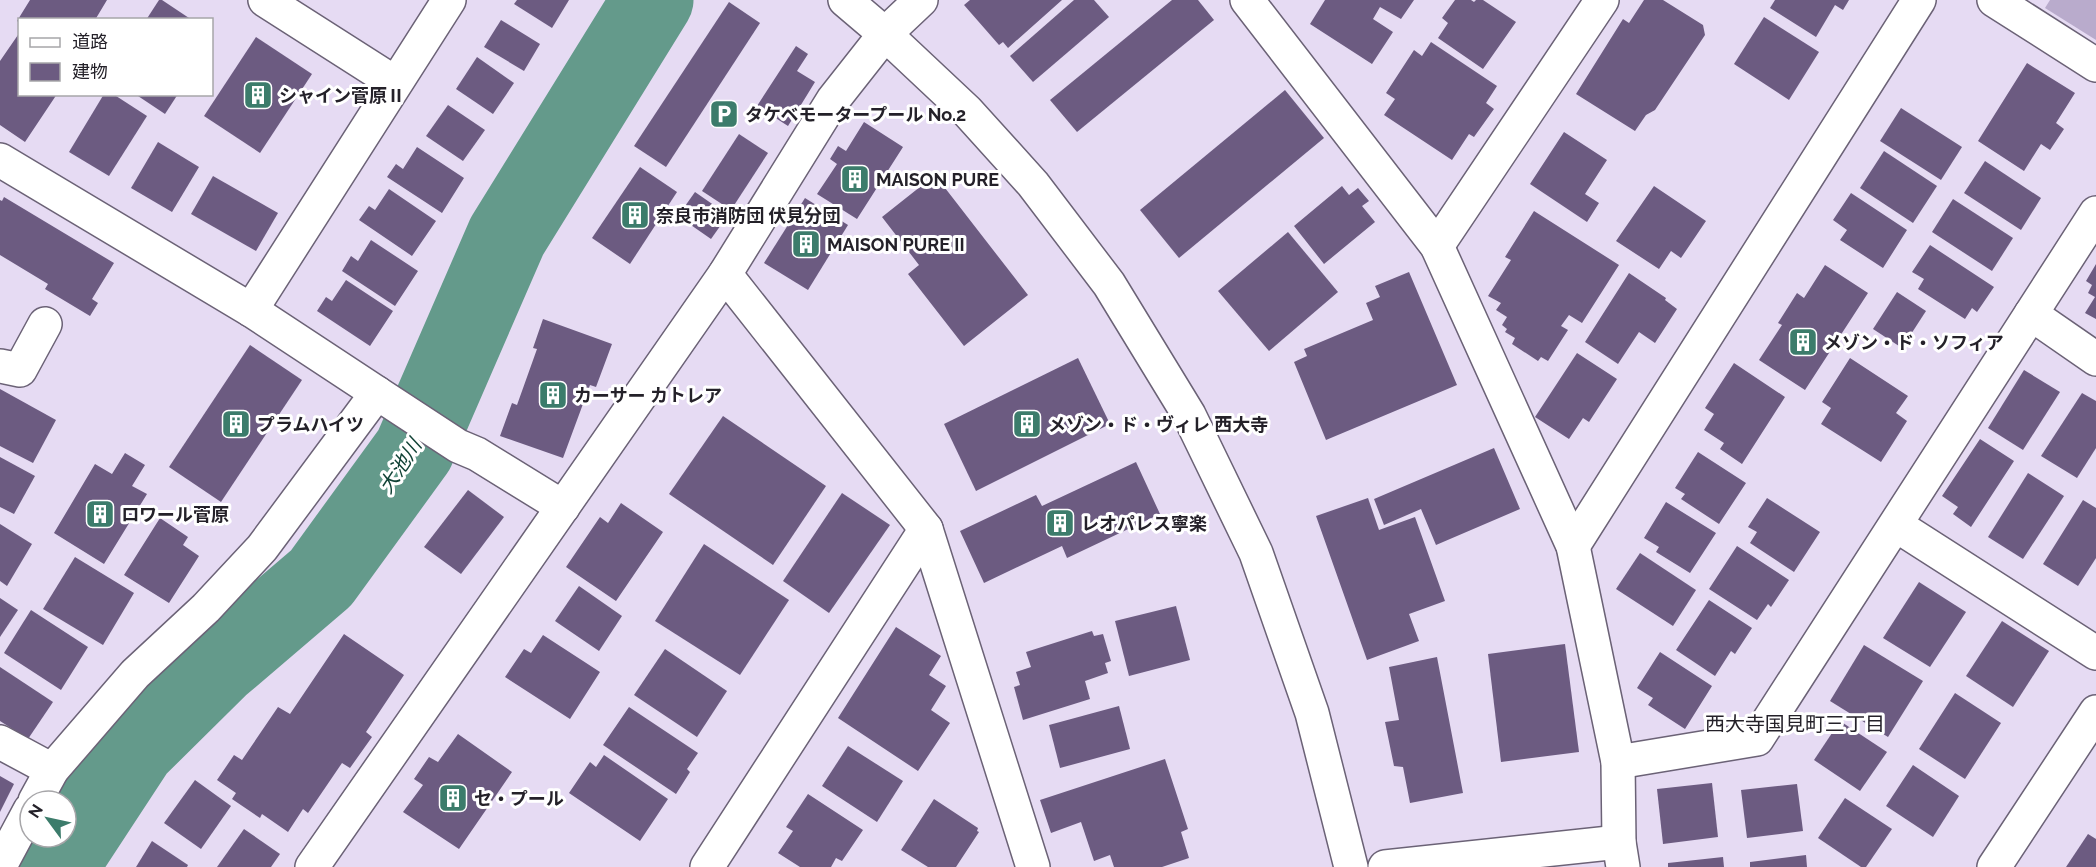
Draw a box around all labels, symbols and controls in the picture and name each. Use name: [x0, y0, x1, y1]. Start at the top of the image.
legend: [18, 18, 213, 96]
text: 道路: [72, 31, 108, 52]
text: 建物: [72, 61, 108, 82]
building icon: シャイン菅原Ⅱ: [242, 79, 274, 111]
place label: シャイン菅原Ⅱ: [279, 85, 405, 106]
parking icon: タケベモータープール No.2: [708, 98, 740, 130]
place label: タケベモータープール No.2: [745, 104, 966, 125]
building icon: MAISON PURE: [839, 163, 871, 195]
place label: MAISON PURE: [876, 169, 999, 190]
building icon: 奈良市消防団 伏見分団: [619, 199, 651, 231]
place label: 奈良市消防団 伏見分団: [656, 205, 840, 226]
building icon: MAISON PURE II: [790, 228, 822, 260]
place label: MAISON PURE II: [827, 234, 965, 255]
building icon: メゾン・ド・ソフィア: [1787, 326, 1819, 358]
place label: メゾン・ド・ソフィア: [1824, 332, 2004, 353]
building icon: カーサー カトレア: [537, 379, 569, 411]
place label: カーサー カトレア: [574, 385, 722, 406]
building icon: プラムハイツ: [220, 408, 252, 440]
building icon: メゾン・ド・ヴィレ 西大寺: [1011, 408, 1043, 440]
place label: プラムハイツ: [257, 414, 364, 435]
place label: メゾン・ド・ヴィレ 西大寺: [1048, 414, 1268, 435]
water label: 大池川: [374, 433, 427, 498]
building icon: ロワール菅原: [84, 498, 116, 530]
place label: ロワール菅原: [121, 504, 229, 525]
building icon: レオパレス寧楽: [1044, 507, 1076, 539]
place label: レオパレス寧楽: [1081, 513, 1207, 534]
district label: 西大寺国見町三丁目: [1705, 712, 1885, 736]
building icon: セ・プール: [437, 782, 469, 814]
place label: セ・プール: [474, 788, 564, 809]
north arrow: [18, 789, 78, 849]
text: N: [25, 801, 47, 821]

